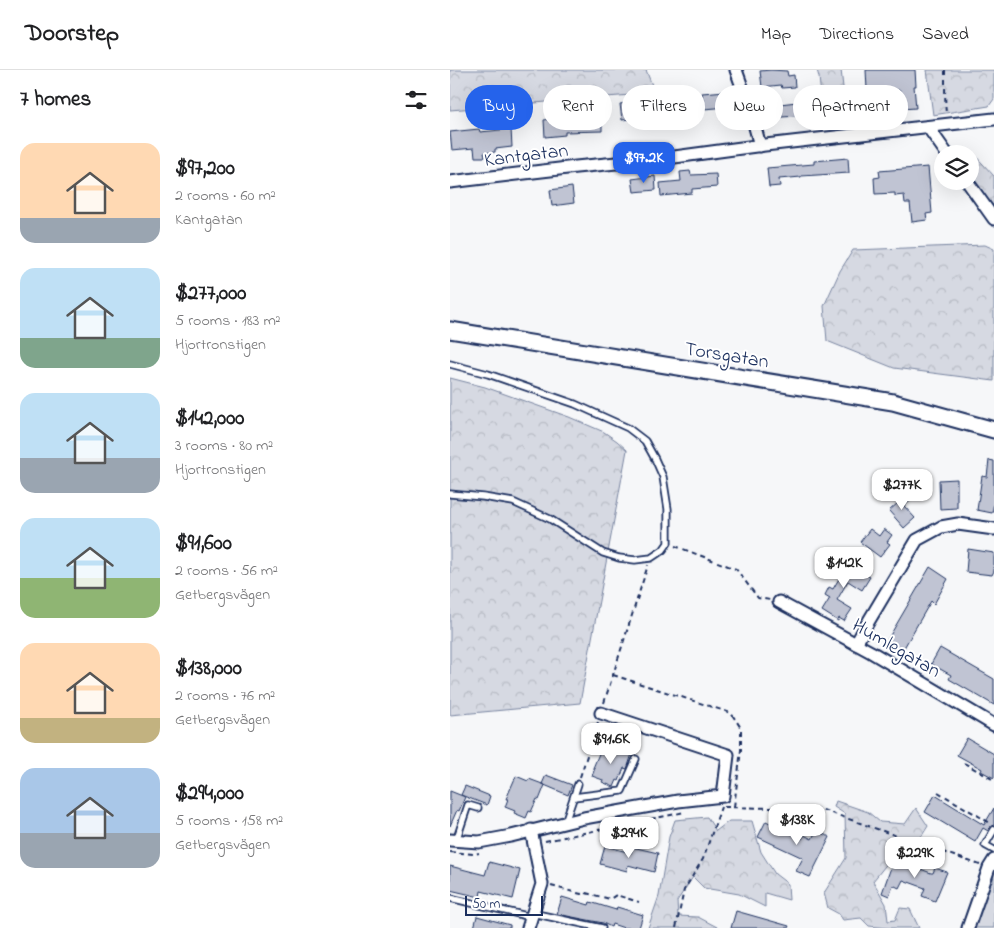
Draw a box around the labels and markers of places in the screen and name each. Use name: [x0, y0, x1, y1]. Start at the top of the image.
pin: $97.2K: [603, 142, 685, 184]
pin: $277K: [867, 468, 937, 511]
pin: $142K: [809, 546, 879, 589]
pin: $91.6K: [570, 722, 652, 765]
pin: $138K: [762, 804, 832, 846]
pin: $294K: [594, 816, 664, 859]
pin: $229K: [880, 836, 950, 879]

